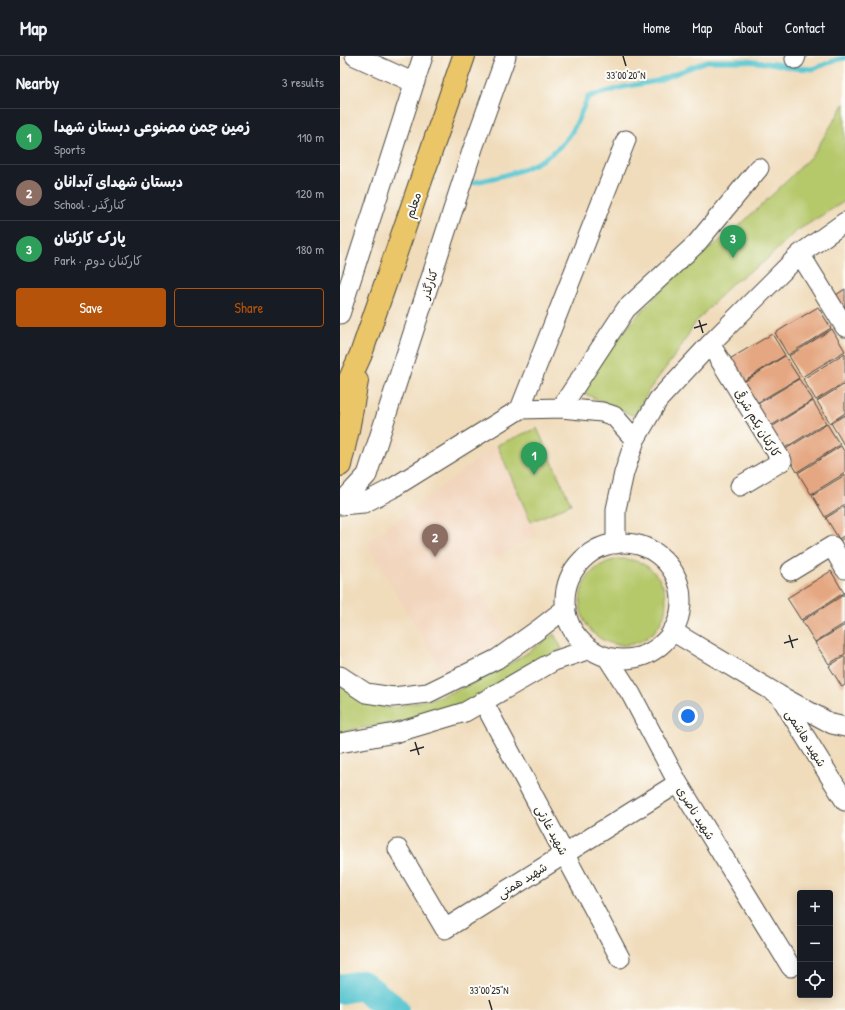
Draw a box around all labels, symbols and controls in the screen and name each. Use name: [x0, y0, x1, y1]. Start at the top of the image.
text: Map: [20, 15, 47, 41]
text: Home: [643, 18, 670, 37]
text: Map: [692, 18, 712, 37]
text: About: [734, 18, 763, 37]
text: Contact: [785, 18, 825, 37]
text: 33°00'20"N: [606, 69, 646, 82]
text: Nearby: [16, 71, 59, 94]
text: 3 results: [282, 73, 324, 91]
text: زمین چمن مصنوعی دبستان شهدا: [54, 116, 250, 137]
text: 1: [27, 128, 31, 146]
text: 110 m: [297, 128, 324, 146]
text: Sports: [54, 140, 85, 158]
text: دبستان شهدای آبدانان: [54, 171, 183, 192]
text: 2: [26, 184, 32, 202]
text: 120 m: [296, 184, 324, 202]
street label: معلم: [401, 190, 426, 221]
text: School · کنارگذر: [54, 195, 126, 213]
pin: 3: [720, 225, 746, 258]
text: پارک کارکنان: [54, 227, 126, 248]
text: 3: [26, 240, 32, 258]
text: 180 m: [296, 240, 324, 258]
text: Park · کارکنان دوم: [54, 251, 142, 269]
street label: کنارگذر: [416, 267, 442, 302]
button: Save: [16, 288, 166, 327]
button: Share: [174, 288, 324, 327]
street label: کارکنان یکم شرقی: [730, 386, 785, 461]
pin: 1: [521, 442, 547, 475]
pin: 2: [422, 524, 448, 557]
your location: [678, 706, 698, 726]
street label: شهید هاشمی: [782, 706, 830, 770]
street label: شهید ناصری: [673, 783, 719, 843]
street label: شهید غارتی: [532, 802, 572, 858]
street label: شهید همتی: [494, 858, 550, 902]
map controls: [797, 890, 833, 998]
button: +: [797, 890, 833, 926]
button: −: [797, 926, 833, 962]
button: locate: [797, 962, 833, 998]
text: 33°00'25"N: [469, 984, 509, 997]

